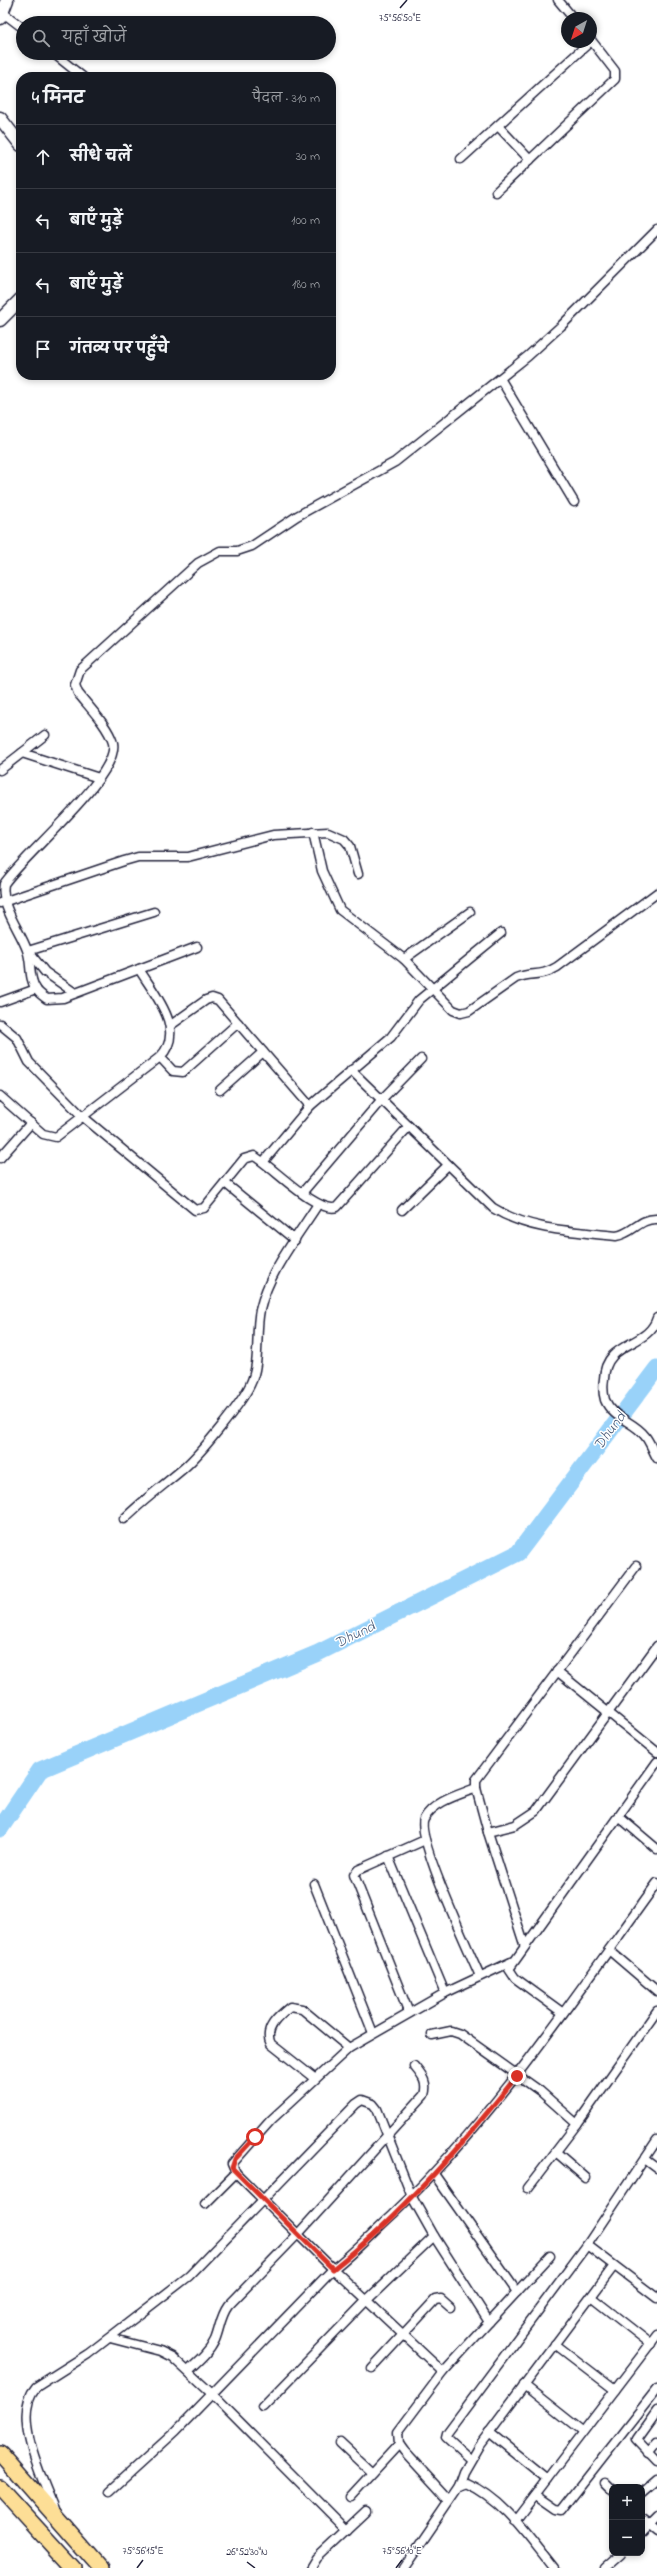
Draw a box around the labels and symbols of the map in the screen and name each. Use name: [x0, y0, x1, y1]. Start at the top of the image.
text: 75°56'50"E: [379, 11, 421, 26]
north arrow: [561, 12, 597, 48]
water label: Dhund: [588, 1407, 632, 1455]
water label: Dhund: [331, 1616, 379, 1654]
route end: [508, 2067, 526, 2085]
route start: [246, 2128, 264, 2146]
text: 75°56'15"E: [123, 2544, 164, 2559]
text: 75°56'10"E: [382, 2544, 422, 2559]
text: 26°52'30"N: [226, 2545, 268, 2560]

